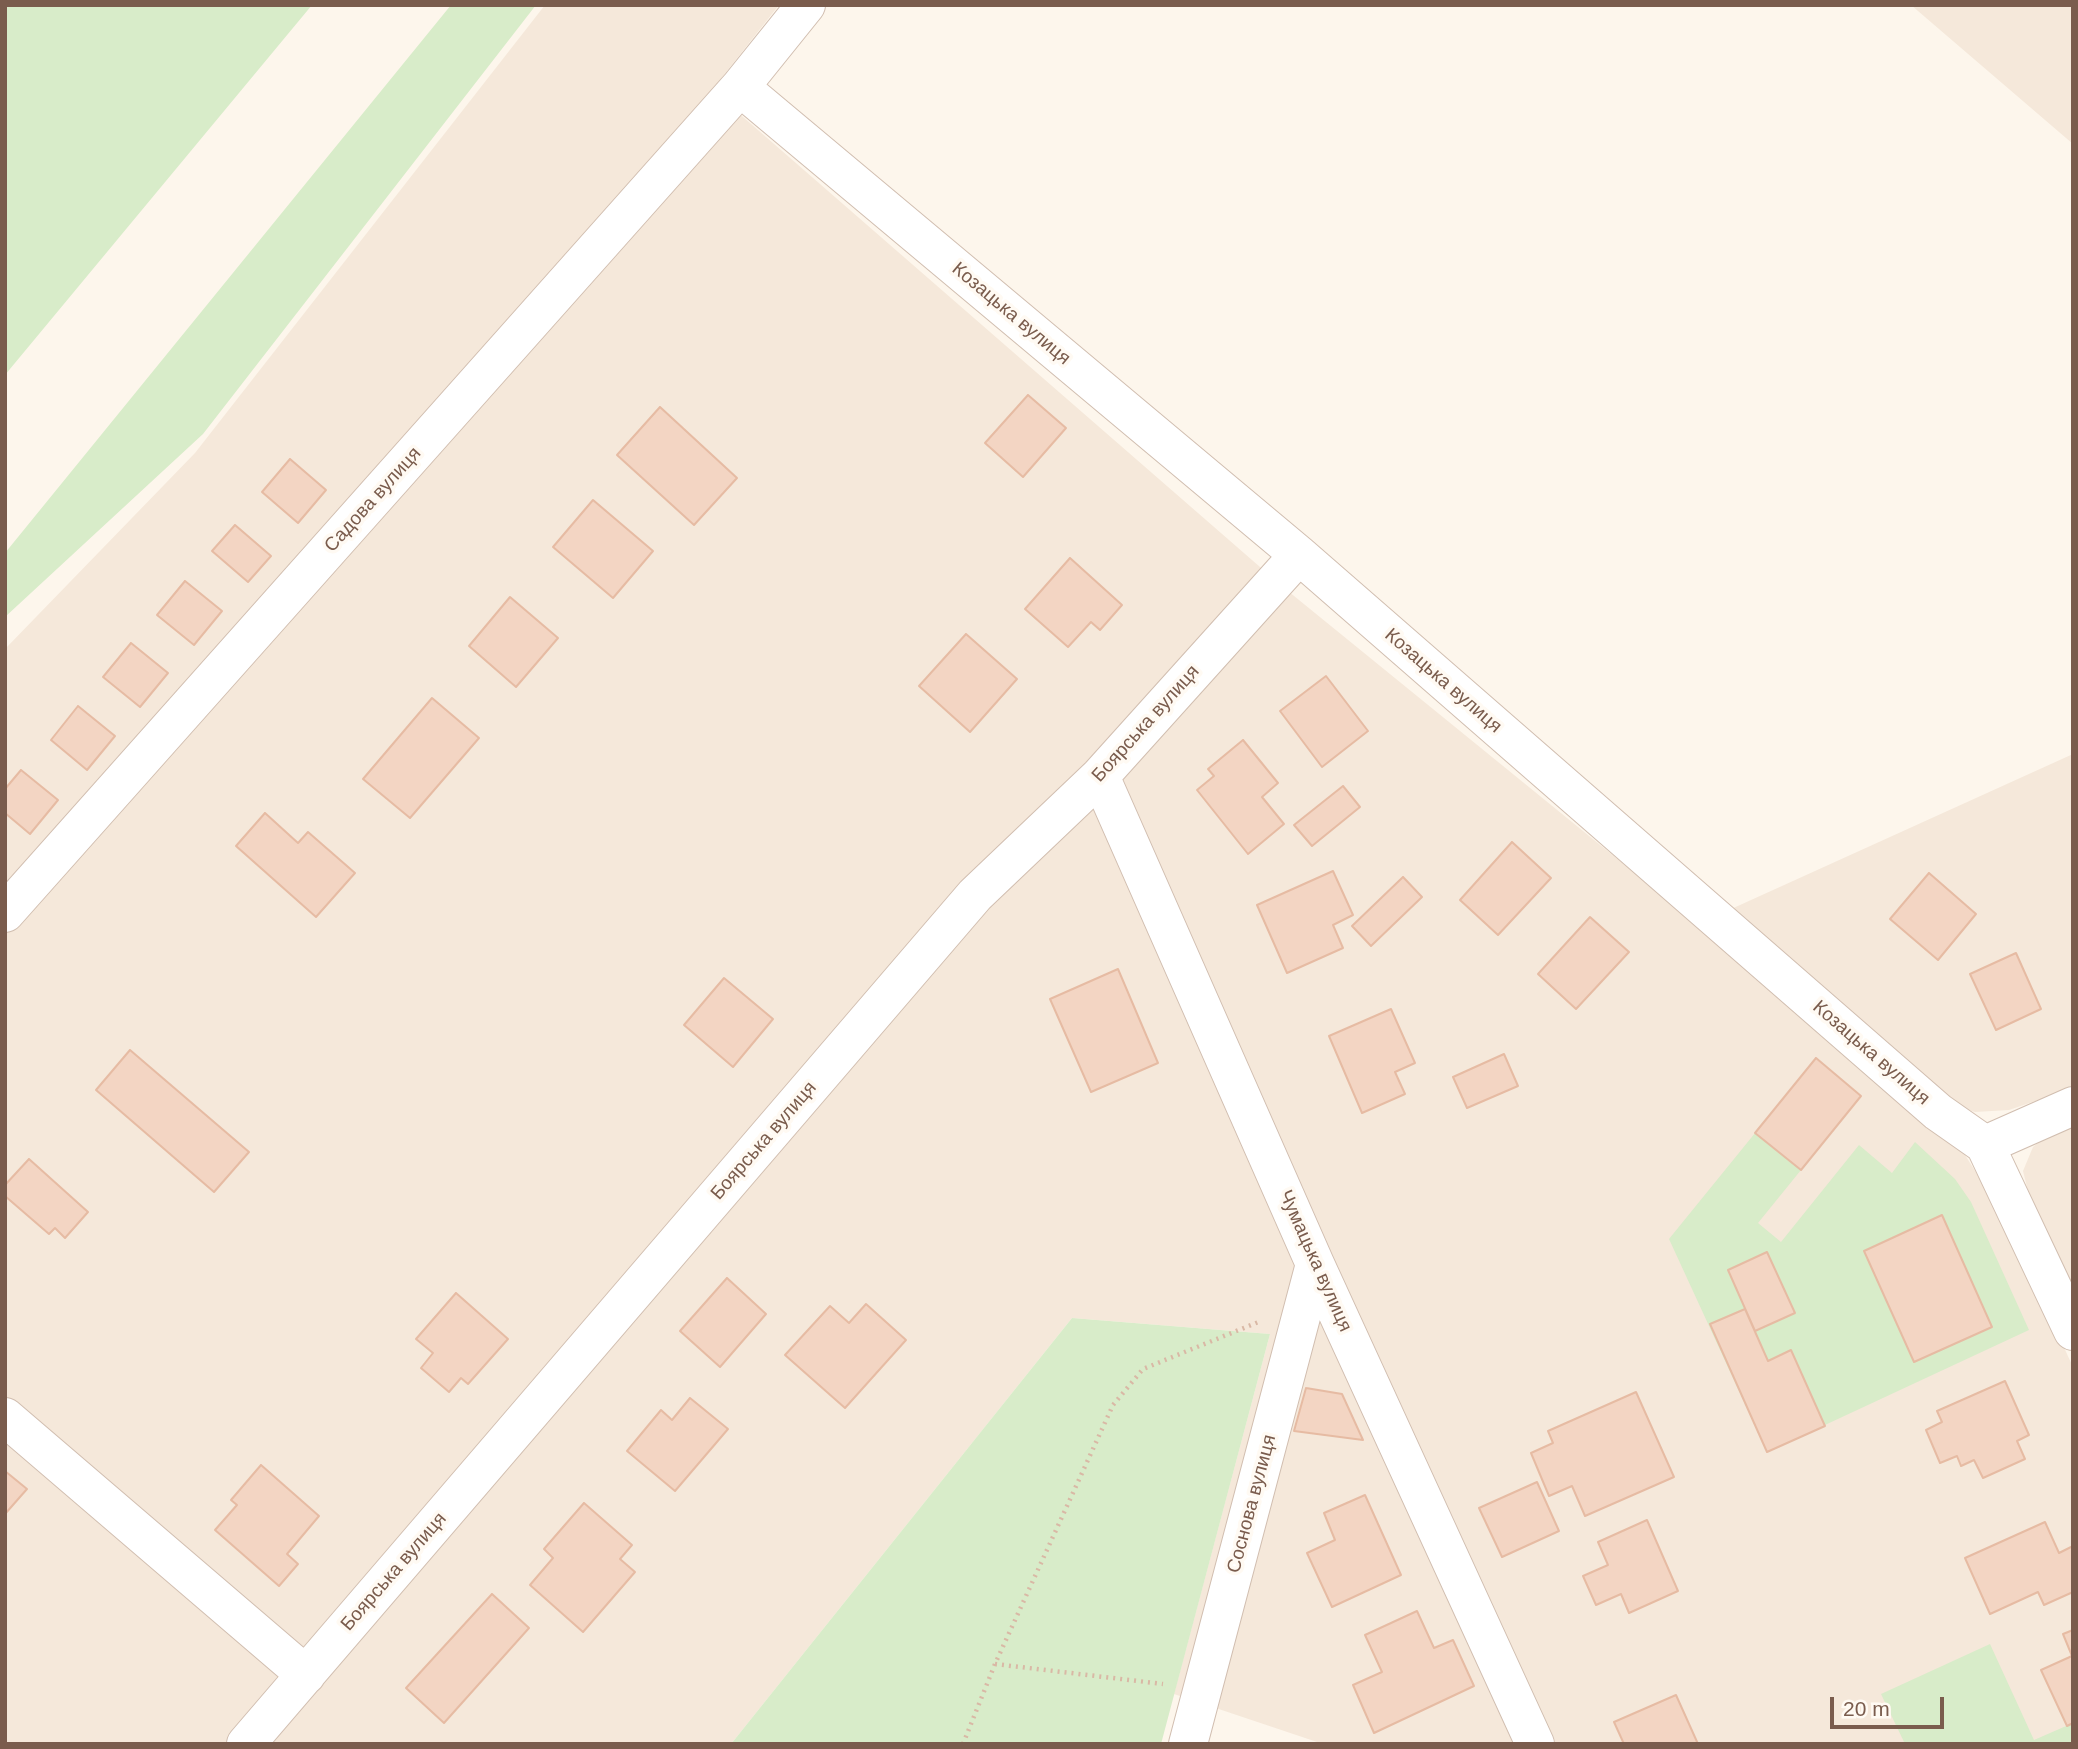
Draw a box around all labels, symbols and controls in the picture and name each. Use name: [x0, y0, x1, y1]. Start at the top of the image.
street label: Козацька вулиця: [947, 258, 1075, 370]
street label: Садова вулиця: [320, 443, 426, 557]
street label: Козацька вулиця: [1380, 624, 1506, 738]
street label: Боярська вулиця: [1088, 661, 1204, 787]
street label: Козацька вулиця: [1808, 996, 1934, 1110]
street label: Боярська вулиця: [706, 1077, 822, 1205]
street label: Чумацька вулиця: [1274, 1187, 1356, 1335]
street label: Соснова вулиця: [1223, 1432, 1281, 1576]
street label: Боярська вулиця: [336, 1508, 452, 1636]
scale bar: [1833, 1682, 1947, 1726]
text: 20 m: [1843, 1697, 1890, 1720]

